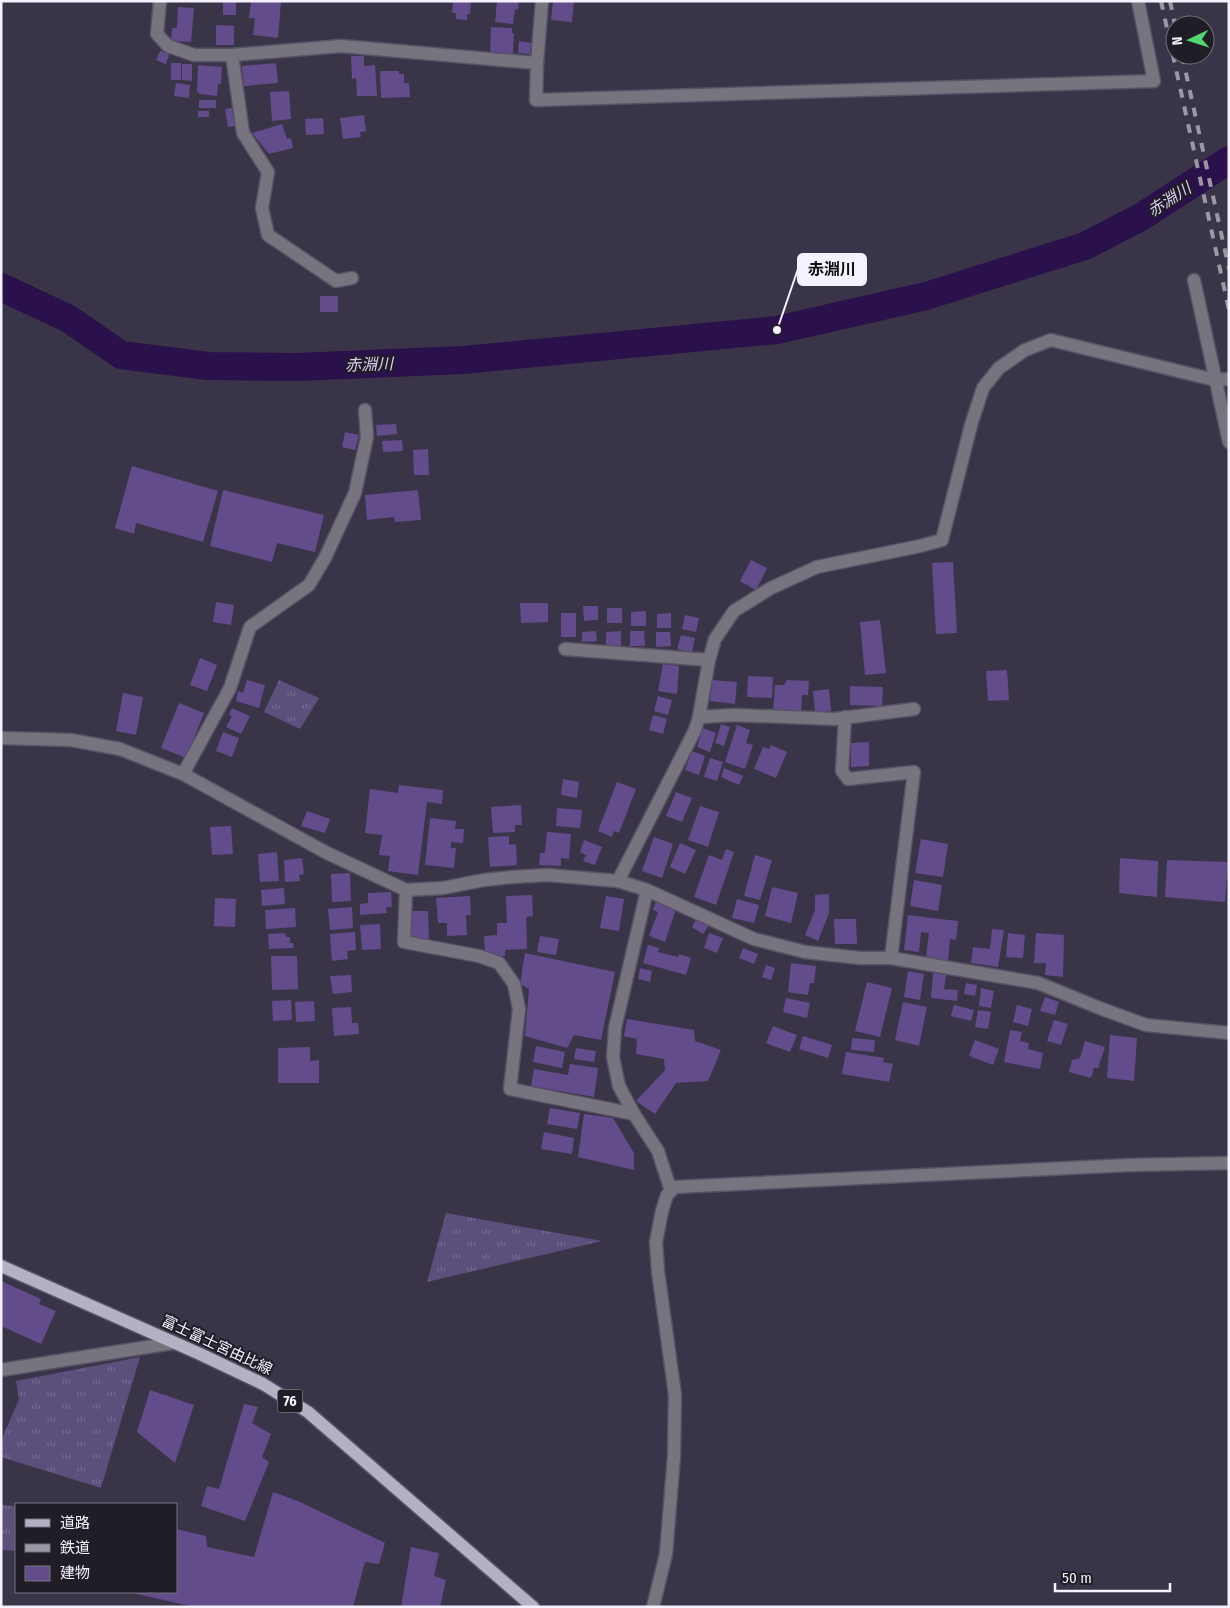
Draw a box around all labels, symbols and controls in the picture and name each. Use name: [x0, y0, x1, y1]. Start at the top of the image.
north arrow: [1165, 15, 1215, 65]
text: N: [1169, 36, 1186, 46]
water label: 赤淵川: [1144, 177, 1196, 220]
callout: 赤淵川: [798, 254, 866, 285]
text: 赤淵川: [808, 260, 856, 279]
water label: 赤淵川: [345, 354, 395, 375]
street label: 富士富士宮由比線: [159, 1311, 275, 1379]
road number: 76: [278, 1390, 302, 1412]
legend: [15, 1503, 178, 1593]
text: 道路: [60, 1514, 90, 1532]
text: 鉄道: [60, 1539, 90, 1557]
scale bar: [1055, 1560, 1170, 1592]
text: 建物: [60, 1564, 90, 1582]
text: 50 m: [1062, 1569, 1092, 1587]

